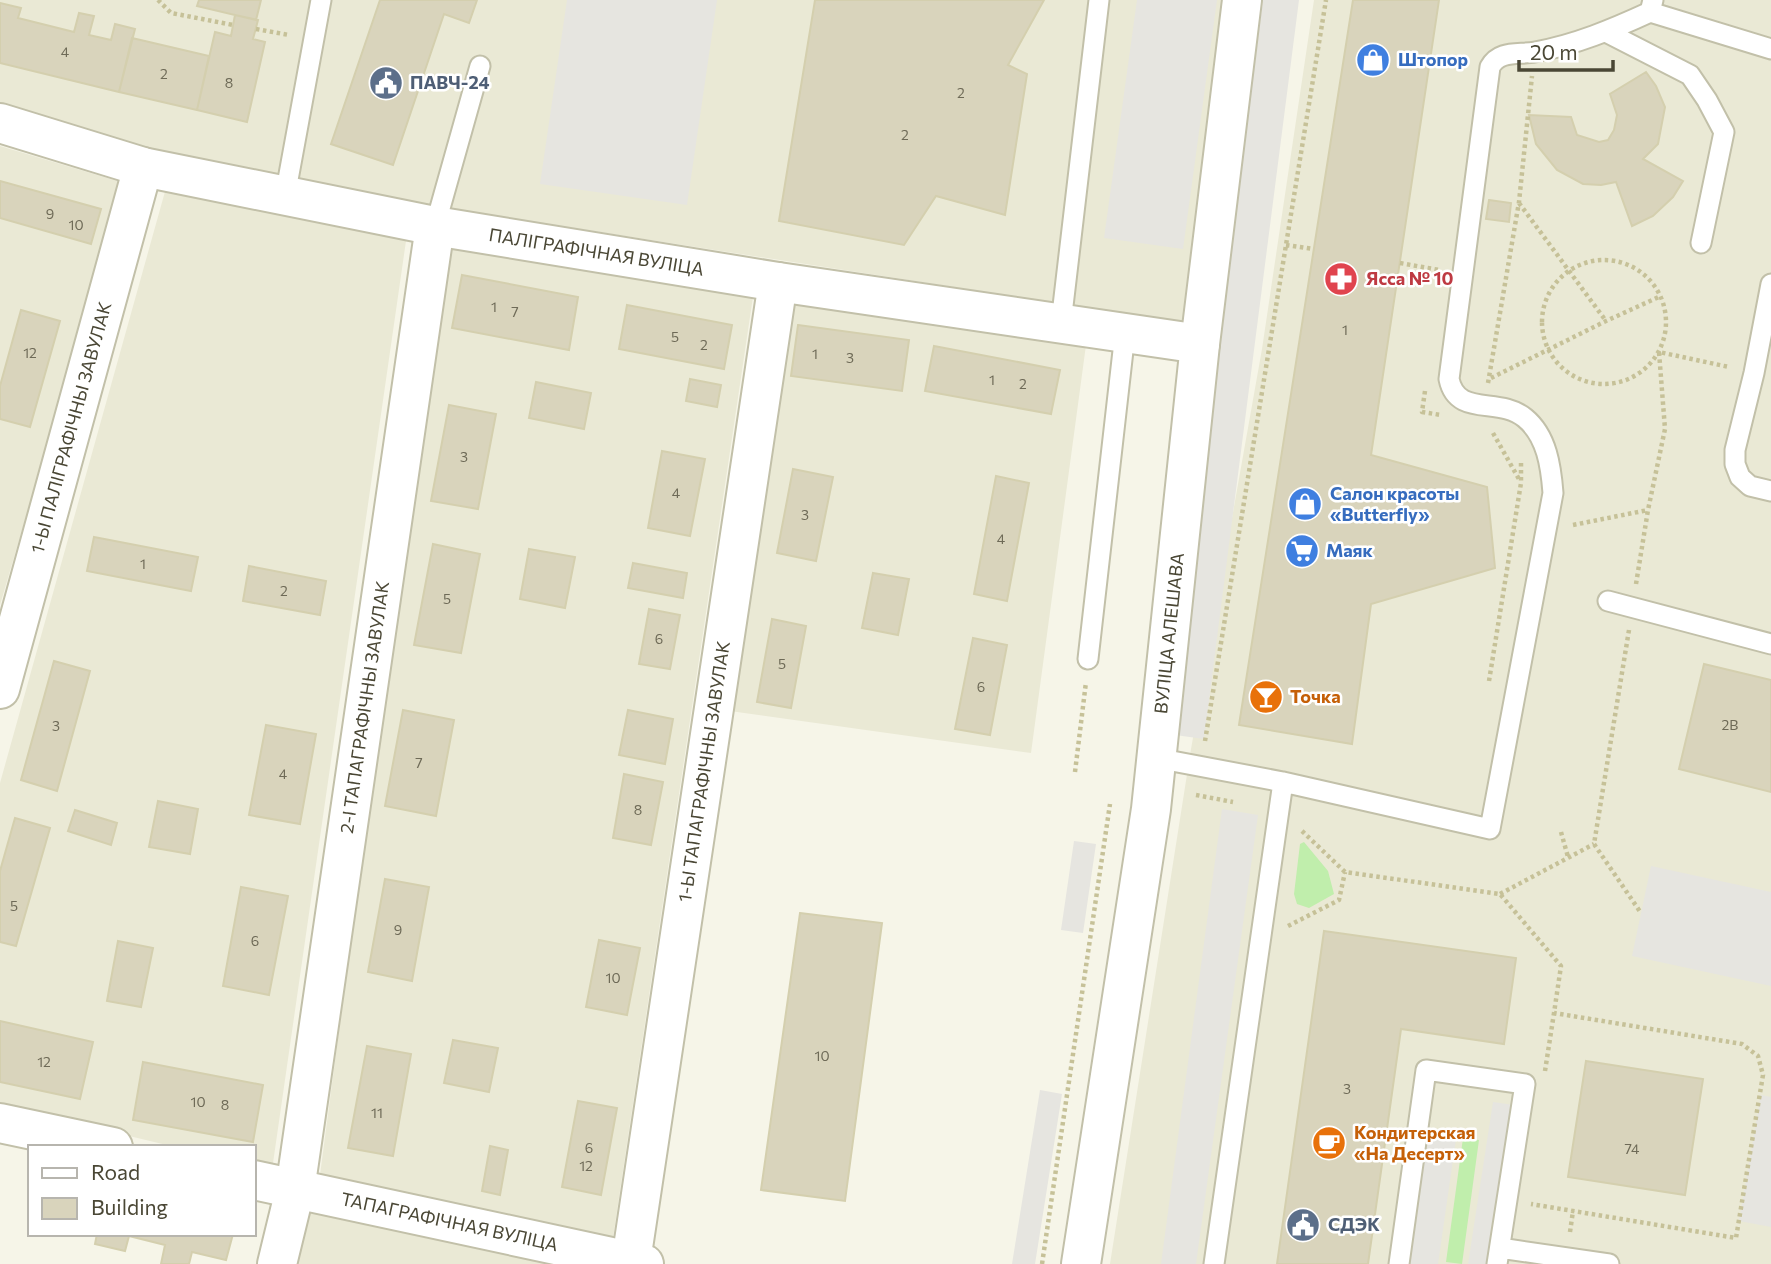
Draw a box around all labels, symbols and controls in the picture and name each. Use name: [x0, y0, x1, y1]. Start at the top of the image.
scale bar: [1519, 28, 1614, 72]
text: 20 m: [1530, 39, 1578, 64]
shop icon: Штопор: [1354, 41, 1392, 79]
house number: 4: [61, 43, 70, 60]
place label: Штопор: [1398, 48, 1468, 70]
public building icon: ПАВЧ-24: [367, 64, 405, 102]
house number: 2: [160, 65, 168, 82]
place label: ПАВЧ-24: [410, 71, 490, 93]
house number: 8: [225, 74, 233, 91]
house number: 2: [957, 84, 965, 101]
house number: 2: [901, 126, 909, 143]
house number: 9: [46, 205, 54, 222]
house number: 10: [68, 216, 84, 233]
street label: ПАЛІГРАФІЧНАЯ ВУЛІЦА: [487, 223, 706, 280]
pharmacy icon: Ясса № 10: [1322, 260, 1360, 298]
place label: Ясса № 10: [1366, 267, 1454, 289]
house number: 1: [491, 298, 497, 315]
street label: 1-Ы ПАЛІГРАФІЧНЫ ЗАВУЛАК: [26, 299, 116, 556]
house number: 7: [511, 303, 519, 320]
house number: 1: [1342, 321, 1348, 338]
house number: 5: [671, 328, 679, 345]
house number: 2: [700, 336, 708, 353]
house number: 12: [23, 344, 37, 361]
house number: 1: [812, 345, 818, 362]
house number: 3: [846, 349, 854, 366]
house number: 1: [989, 371, 995, 388]
house number: 2: [1019, 375, 1027, 392]
house number: 3: [460, 448, 468, 465]
place label: Салон красоты «Butterfly»: [1330, 482, 1459, 525]
house number: 4: [672, 484, 681, 501]
shop icon: Салон красоты «Butterfly»: [1286, 485, 1324, 523]
house number: 3: [801, 506, 809, 523]
house number: 4: [997, 530, 1006, 547]
supermarket icon: Маяк: [1283, 532, 1321, 570]
place label: Маяк: [1326, 539, 1373, 561]
street label: ВУЛІЦА АЛЕШАВА: [1149, 552, 1188, 715]
house number: 1: [140, 555, 146, 572]
street label: 2-І ТАПАГРАФІЧНЫ ЗАВУЛАК: [335, 579, 393, 835]
house number: 2: [280, 582, 288, 599]
house number: 5: [443, 590, 451, 607]
house number: 6: [655, 630, 663, 647]
street label: 1-Ы ТАПАГРАФІЧНЫ ЗАВУЛАК: [673, 639, 734, 903]
house number: 5: [778, 655, 786, 672]
house number: 6: [977, 678, 985, 695]
bar icon: Точка: [1247, 678, 1285, 716]
place label: Точка: [1290, 685, 1341, 707]
house number: 2В: [1722, 716, 1738, 733]
house number: 3: [52, 717, 60, 734]
house number: 7: [415, 754, 423, 771]
house number: 4: [279, 765, 288, 782]
house number: 8: [634, 801, 642, 818]
house number: 5: [10, 897, 18, 914]
house number: 9: [394, 921, 402, 938]
house number: 6: [251, 932, 259, 949]
house number: 10: [605, 969, 621, 986]
house number: 10: [814, 1047, 830, 1064]
house number: 12: [37, 1053, 51, 1070]
house number: 3: [1343, 1080, 1351, 1097]
house number: 10: [190, 1093, 206, 1110]
house number: 8: [221, 1096, 229, 1113]
house number: 11: [371, 1104, 383, 1121]
place label: Кондитерская «На Десерт»: [1354, 1121, 1476, 1164]
cafe icon: Кондитерская «На Десерт»: [1310, 1124, 1348, 1162]
house number: 6: [585, 1139, 593, 1156]
house number: 74: [1625, 1140, 1640, 1157]
legend: [28, 1145, 256, 1236]
house number: 12: [579, 1157, 593, 1174]
text: Road: [91, 1159, 140, 1184]
street label: ТАПАГРАФІЧНАЯ ВУЛІЦА: [339, 1187, 560, 1255]
text: Building: [91, 1194, 168, 1219]
public building icon: СДЭК: [1284, 1206, 1322, 1244]
place label: СДЭК: [1328, 1213, 1380, 1235]

